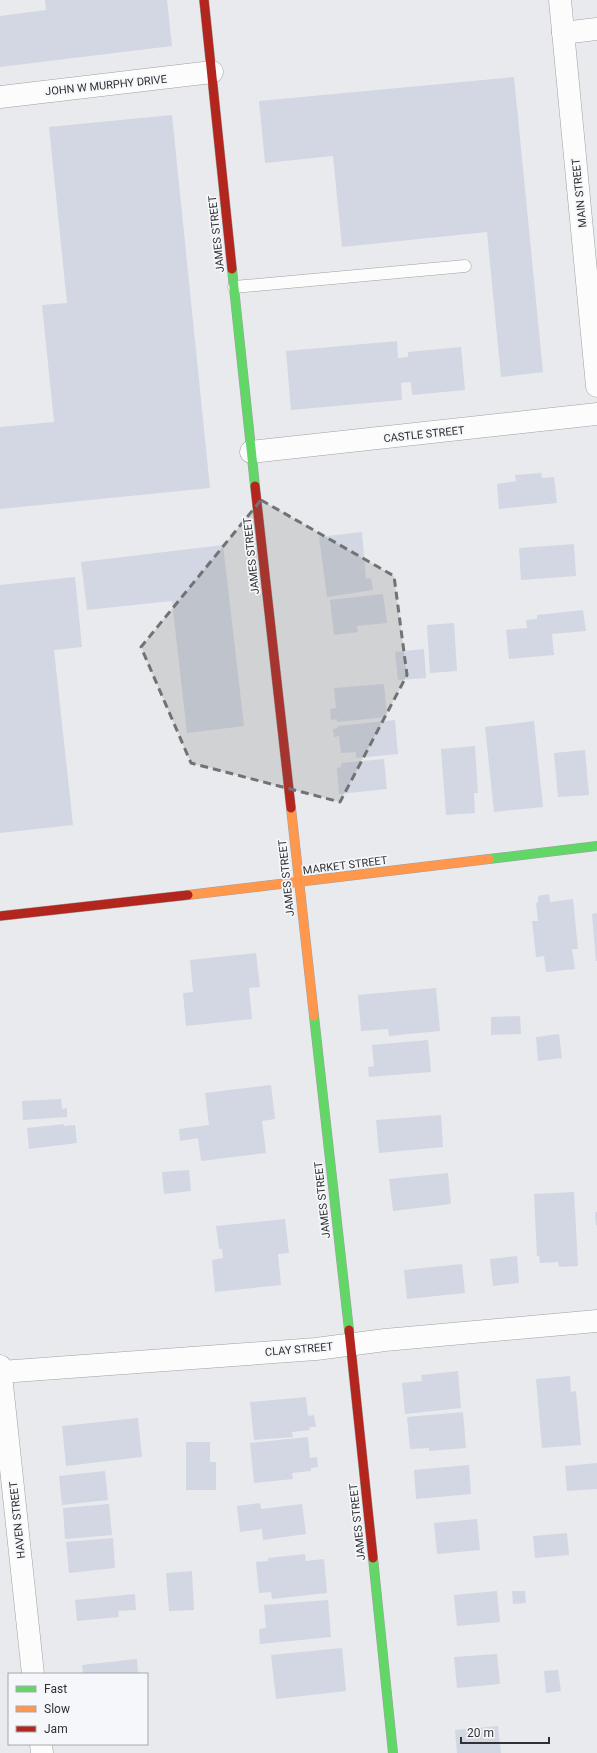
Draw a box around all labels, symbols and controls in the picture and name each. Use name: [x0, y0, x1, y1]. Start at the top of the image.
street label: JOHN W MURPHY DRIVE: [45, 73, 168, 98]
street label: MAIN STREET: [569, 157, 590, 228]
street label: JAMES STREET: [206, 194, 227, 273]
street label: CASTLE STREET: [383, 424, 466, 445]
street label: JAMES STREET: [241, 516, 262, 595]
street label: JAMES STREET: [276, 838, 297, 917]
street label: MARKET STREET: [302, 854, 388, 877]
street label: JAMES STREET: [312, 1160, 333, 1239]
street label: CLAY STREET: [264, 1340, 334, 1359]
street label: HAVEN STREET: [7, 1480, 28, 1559]
street label: JAMES STREET: [347, 1482, 368, 1561]
legend: [8, 1673, 148, 1745]
text: Fast: [44, 1682, 67, 1696]
text: Slow: [44, 1702, 70, 1716]
scale bar: [461, 1719, 549, 1745]
text: Jam: [44, 1722, 68, 1736]
text: 20 m: [467, 1726, 494, 1740]

